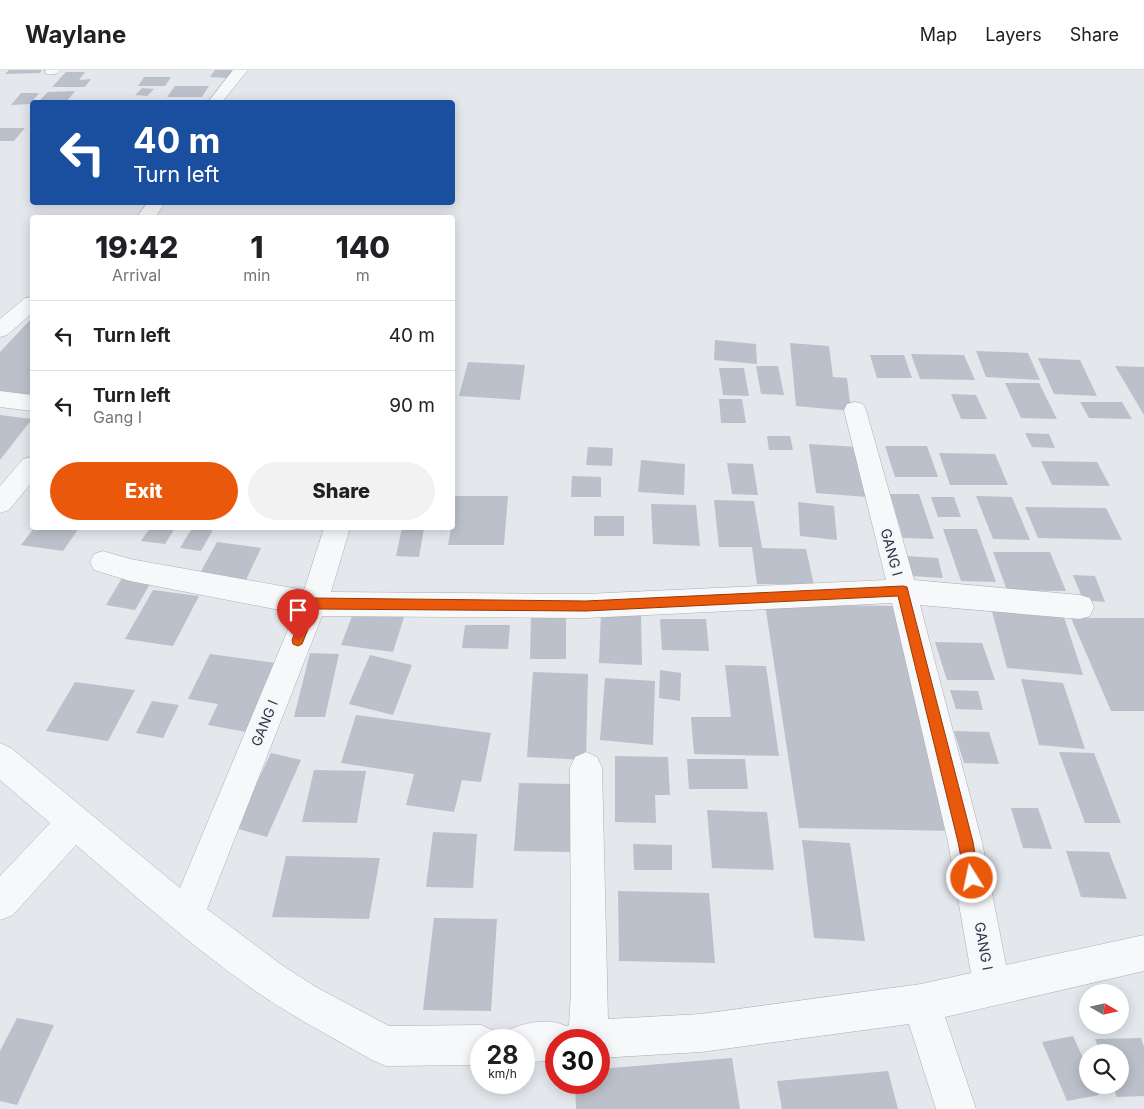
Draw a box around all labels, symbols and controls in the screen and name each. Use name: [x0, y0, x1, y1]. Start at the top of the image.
text: Waylane: [25, 20, 126, 49]
text: Map: [920, 24, 957, 45]
text: Layers: [985, 24, 1042, 45]
text: Share: [1070, 24, 1119, 45]
text: 40 m: [133, 119, 221, 161]
icon: left: [50, 120, 115, 185]
text: Turn left: [133, 161, 219, 187]
text: 19:42: [95, 229, 178, 265]
text: 1: [250, 229, 264, 265]
text: 140: [335, 229, 390, 265]
text: Arrival: [112, 265, 161, 285]
text: min: [243, 265, 271, 285]
text: m: [356, 265, 370, 285]
icon: left: [50, 322, 78, 350]
text: Turn left: [93, 324, 171, 347]
text: 40 m: [389, 324, 435, 347]
text: Turn left: [93, 384, 171, 407]
icon: left: [50, 392, 78, 420]
text: 90 m: [389, 394, 435, 417]
text: Gang I: [93, 407, 142, 427]
button: Exit: [50, 462, 238, 520]
button: Share: [248, 462, 435, 520]
street label: GANG I: [878, 526, 906, 578]
pin: [277, 589, 319, 640]
icon: arrive: [284, 596, 312, 624]
street label: GANG I: [247, 697, 281, 749]
position arrow: [945, 851, 997, 903]
street label: GANG I: [971, 921, 997, 971]
north arrow: [1079, 984, 1129, 1034]
map controls: [1079, 984, 1129, 1094]
speed limit sign: 30: [545, 1029, 610, 1094]
text: 28: [486, 1040, 519, 1070]
button: search: [1079, 1044, 1129, 1094]
text: km/h: [488, 1066, 517, 1081]

